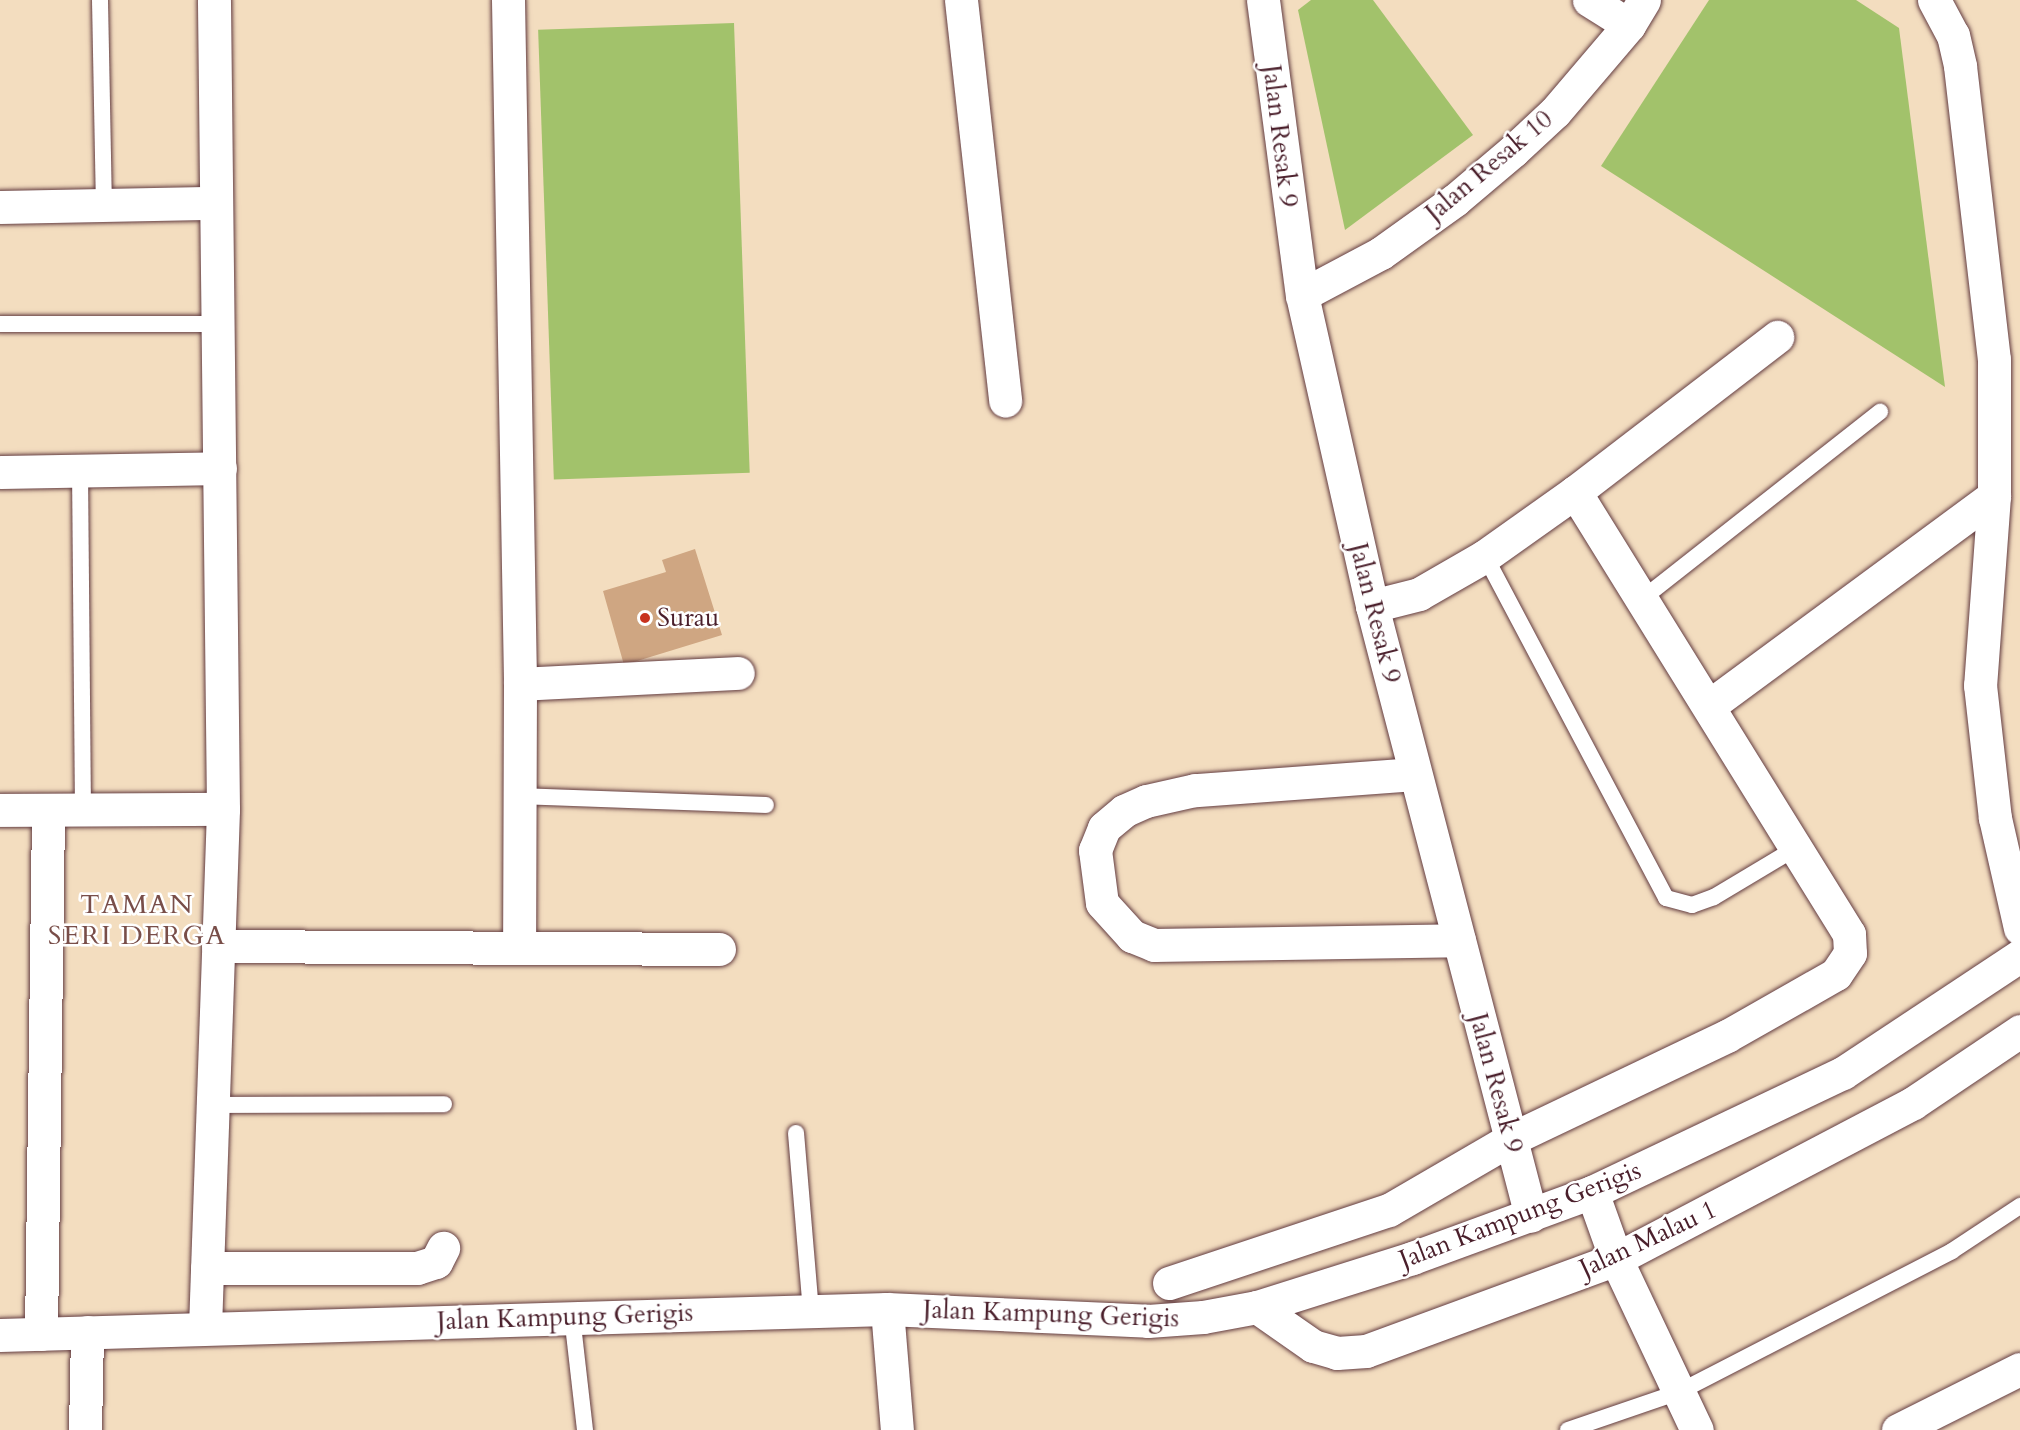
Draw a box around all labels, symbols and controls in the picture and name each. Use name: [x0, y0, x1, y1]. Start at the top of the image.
street label: Jalan Resak 9: [1256, 63, 1304, 209]
street label: Jalan Resak 10: [1419, 104, 1559, 228]
street label: Jalan Resak 9: [1342, 540, 1408, 686]
place label: Surau: [657, 602, 719, 634]
marker: Surau: [638, 611, 652, 625]
district label: TAMAN SERI DERGA: [48, 888, 226, 951]
street label: Jalan Resak 9: [1462, 1010, 1530, 1156]
street label: Jalan Kampung Gerigis: [1395, 1154, 1645, 1276]
street label: Jalan Malau 1: [1574, 1194, 1722, 1284]
street label: Jalan Kampung Gerigis: [922, 1294, 1180, 1334]
street label: Jalan Kampung Gerigis: [436, 1297, 694, 1337]

